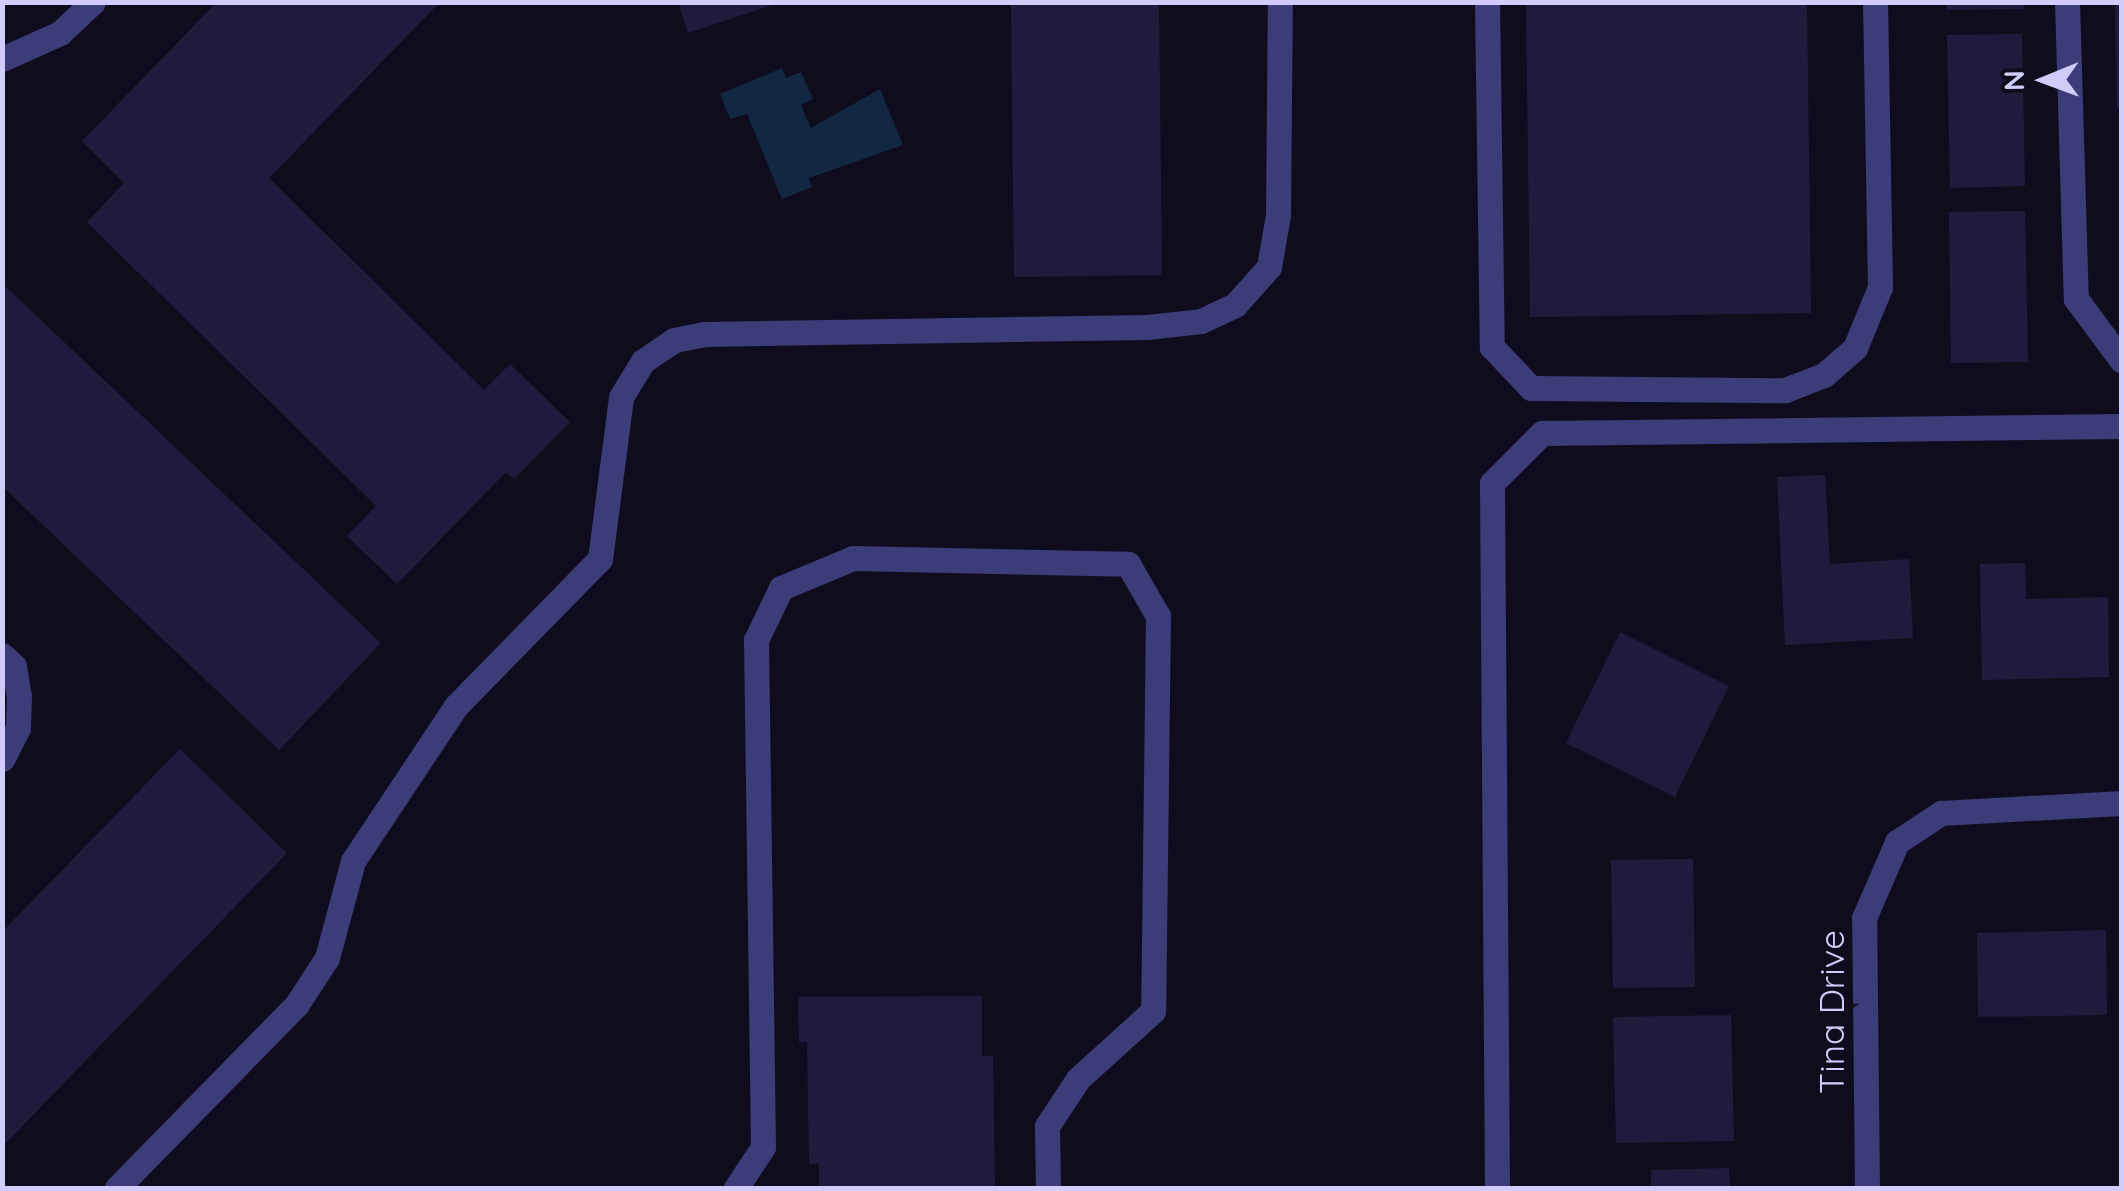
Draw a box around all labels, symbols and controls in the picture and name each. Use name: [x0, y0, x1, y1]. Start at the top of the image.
north arrow: [1994, 30, 2094, 130]
text: N: [1996, 70, 2031, 91]
street label: Tina Drive: [1810, 930, 1852, 1094]

